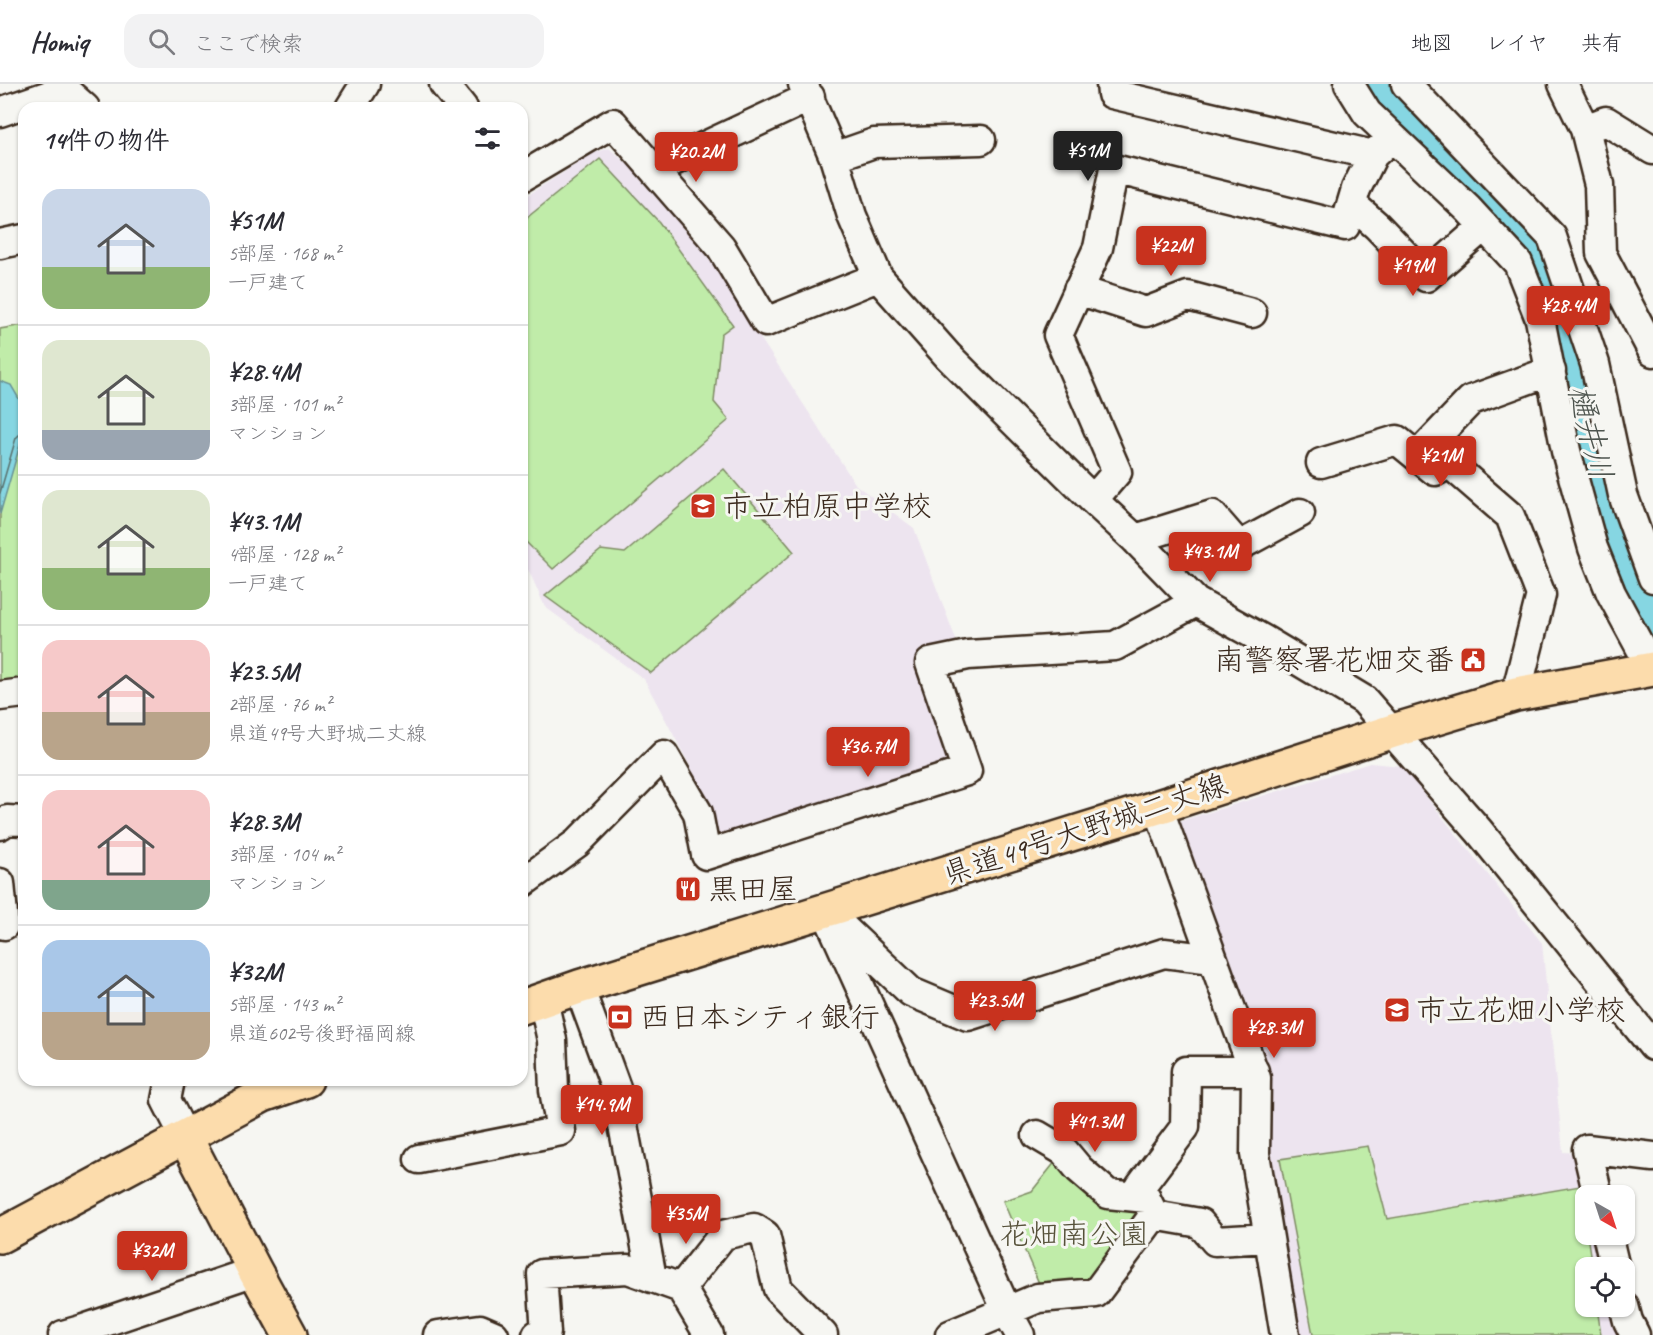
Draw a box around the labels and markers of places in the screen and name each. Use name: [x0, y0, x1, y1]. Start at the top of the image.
pin: ¥51M: [1052, 131, 1124, 182]
pin: ¥20.2M: [647, 132, 745, 183]
pin: ¥22M: [1135, 226, 1207, 277]
pin: ¥19M: [1377, 246, 1449, 297]
pin: ¥28.4M: [1519, 286, 1617, 337]
pin: ¥21M: [1405, 436, 1477, 487]
place label: 市立柏原中学校: [722, 487, 932, 525]
school or university icon: 市立柏原中学校: [688, 491, 718, 521]
pin: ¥43.1M: [1161, 532, 1259, 583]
place label: 南警察署花畑交番: [1214, 641, 1454, 679]
public building icon: 南警察署花畑交番: [1458, 645, 1488, 675]
pin: ¥36.7M: [819, 727, 917, 778]
place label: 黒田屋: [708, 870, 798, 908]
restaurant icon: 黒田屋: [673, 874, 703, 904]
pin: ¥23.5M: [946, 981, 1044, 1032]
place label: 市立花畑小学校: [1416, 991, 1626, 1029]
school or university icon: 市立花畑小学校: [1382, 995, 1412, 1025]
place label: 西日本シティ銀行: [640, 998, 880, 1036]
bank icon: 西日本シティ銀行: [605, 1002, 635, 1032]
pin: ¥28.3M: [1225, 1008, 1323, 1059]
pin: ¥14.9M: [553, 1085, 651, 1136]
pin: ¥41.3M: [1046, 1102, 1144, 1153]
pin: ¥35M: [650, 1194, 722, 1245]
pin: ¥32M: [116, 1231, 188, 1282]

